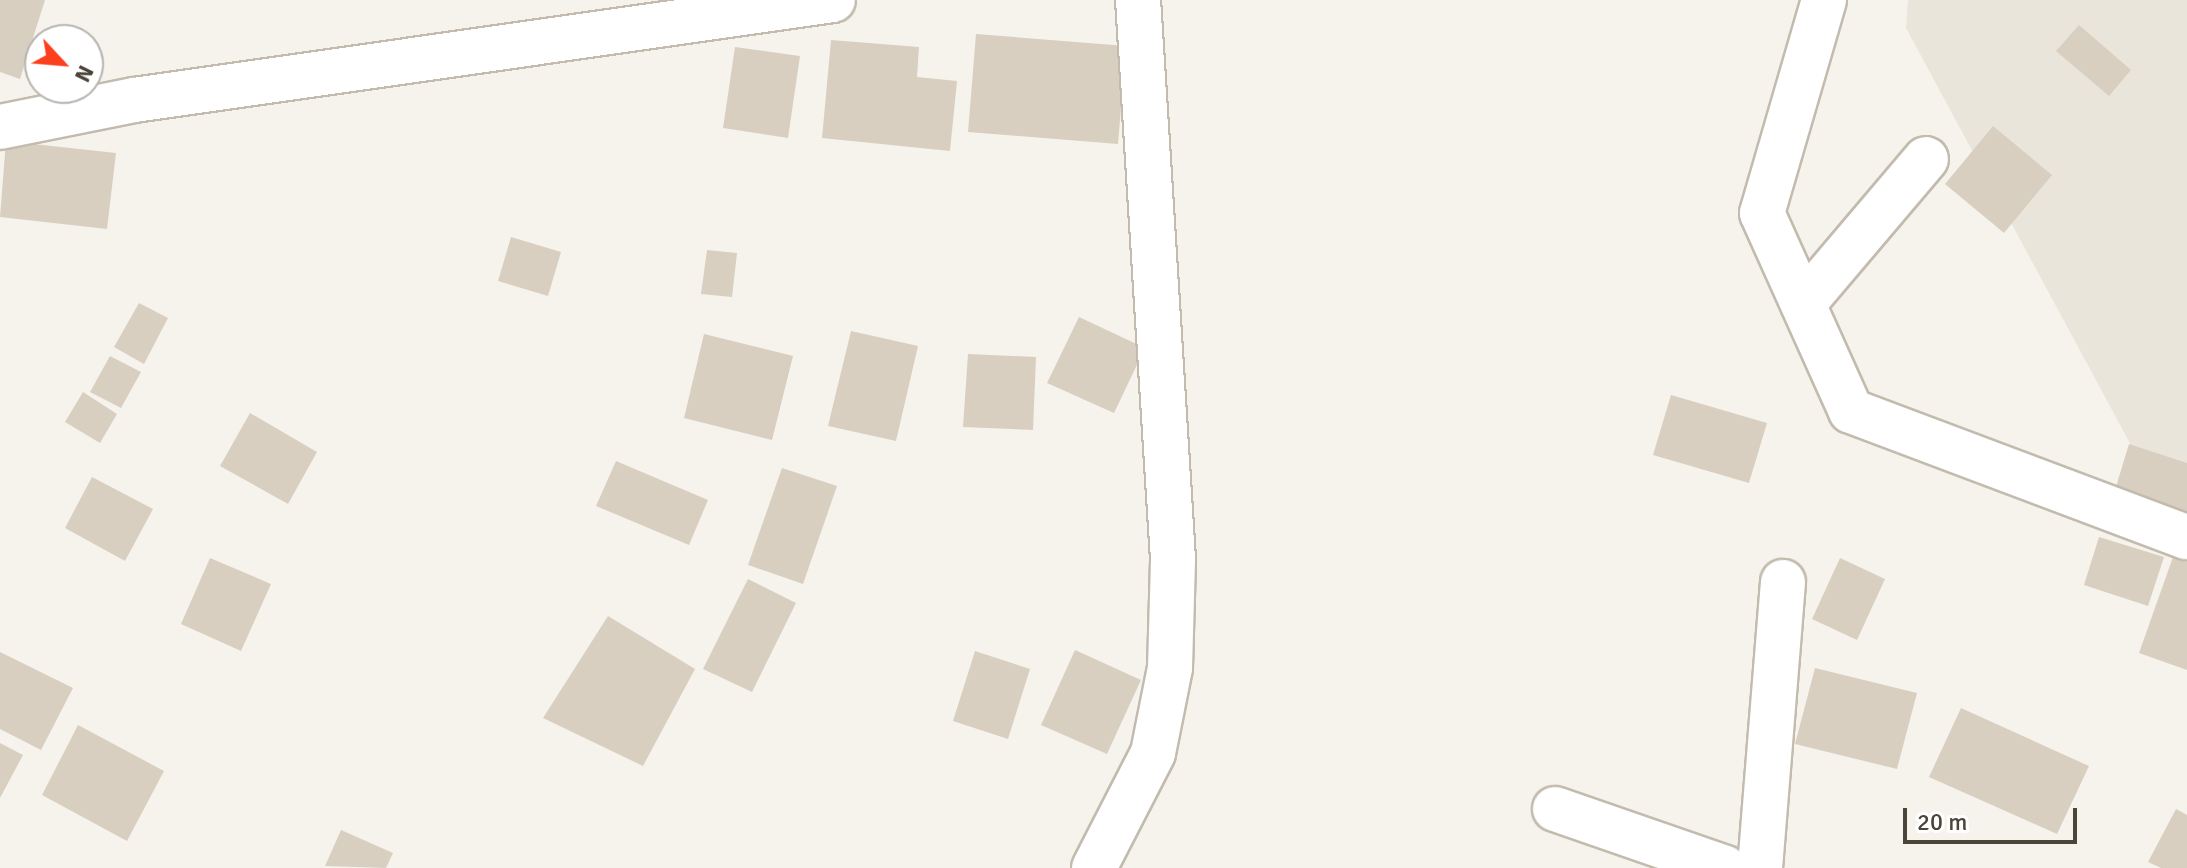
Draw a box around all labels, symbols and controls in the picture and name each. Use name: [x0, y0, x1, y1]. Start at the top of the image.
north arrow: [24, 24, 104, 104]
text: N: [69, 61, 100, 87]
scale bar: [1907, 792, 2081, 842]
text: 20 m: [1917, 807, 1967, 837]

